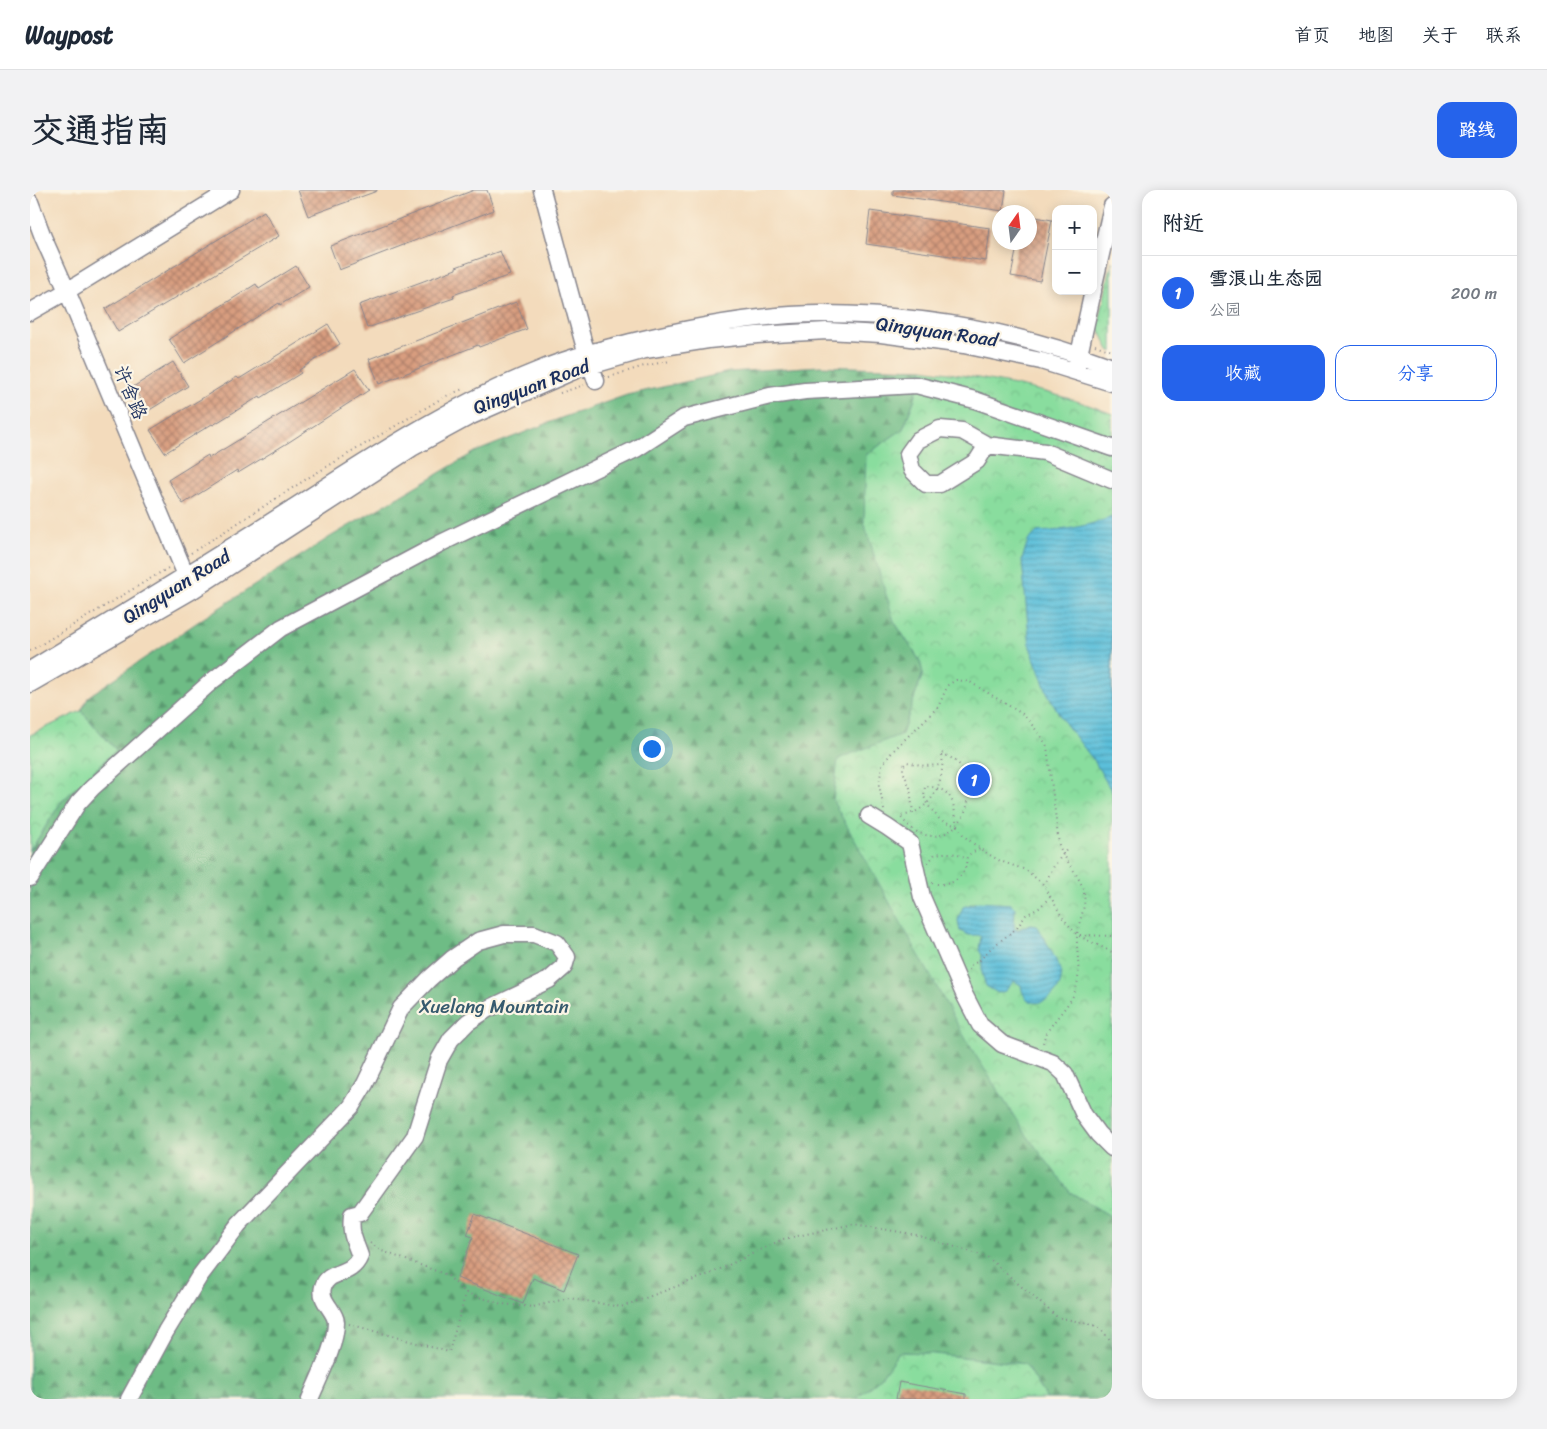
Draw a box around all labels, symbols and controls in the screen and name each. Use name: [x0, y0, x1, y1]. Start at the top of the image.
text: Waypost: [25, 14, 113, 56]
text: 首页: [1294, 19, 1330, 51]
text: 地图: [1358, 19, 1394, 51]
text: 关于: [1422, 19, 1458, 51]
text: 联系: [1486, 19, 1522, 51]
text: 交通指南: [30, 99, 170, 161]
button: 路线: [1437, 102, 1517, 158]
text: 附近: [1162, 204, 1204, 242]
north arrow: [992, 205, 1037, 250]
map controls: [1052, 205, 1097, 295]
button: +: [1052, 205, 1097, 250]
button: −: [1052, 250, 1097, 295]
text: 雪浪山生态园: [1209, 262, 1323, 295]
text: 1: [1175, 279, 1181, 308]
text: 200 m: [1451, 279, 1497, 308]
text: 公园: [1209, 295, 1241, 324]
street label: Qingyuan Road: [874, 307, 1001, 357]
button: 收藏: [1162, 345, 1325, 401]
button: 分享: [1335, 345, 1497, 401]
street label: Qingyuan Road: [468, 349, 595, 424]
street label: 许舍路: [104, 360, 157, 425]
street label: Qingyuan Road: [115, 539, 238, 633]
your location: [639, 736, 665, 762]
pin: 1: [958, 761, 990, 799]
park label: Xuelang Mountain: [418, 990, 569, 1023]

